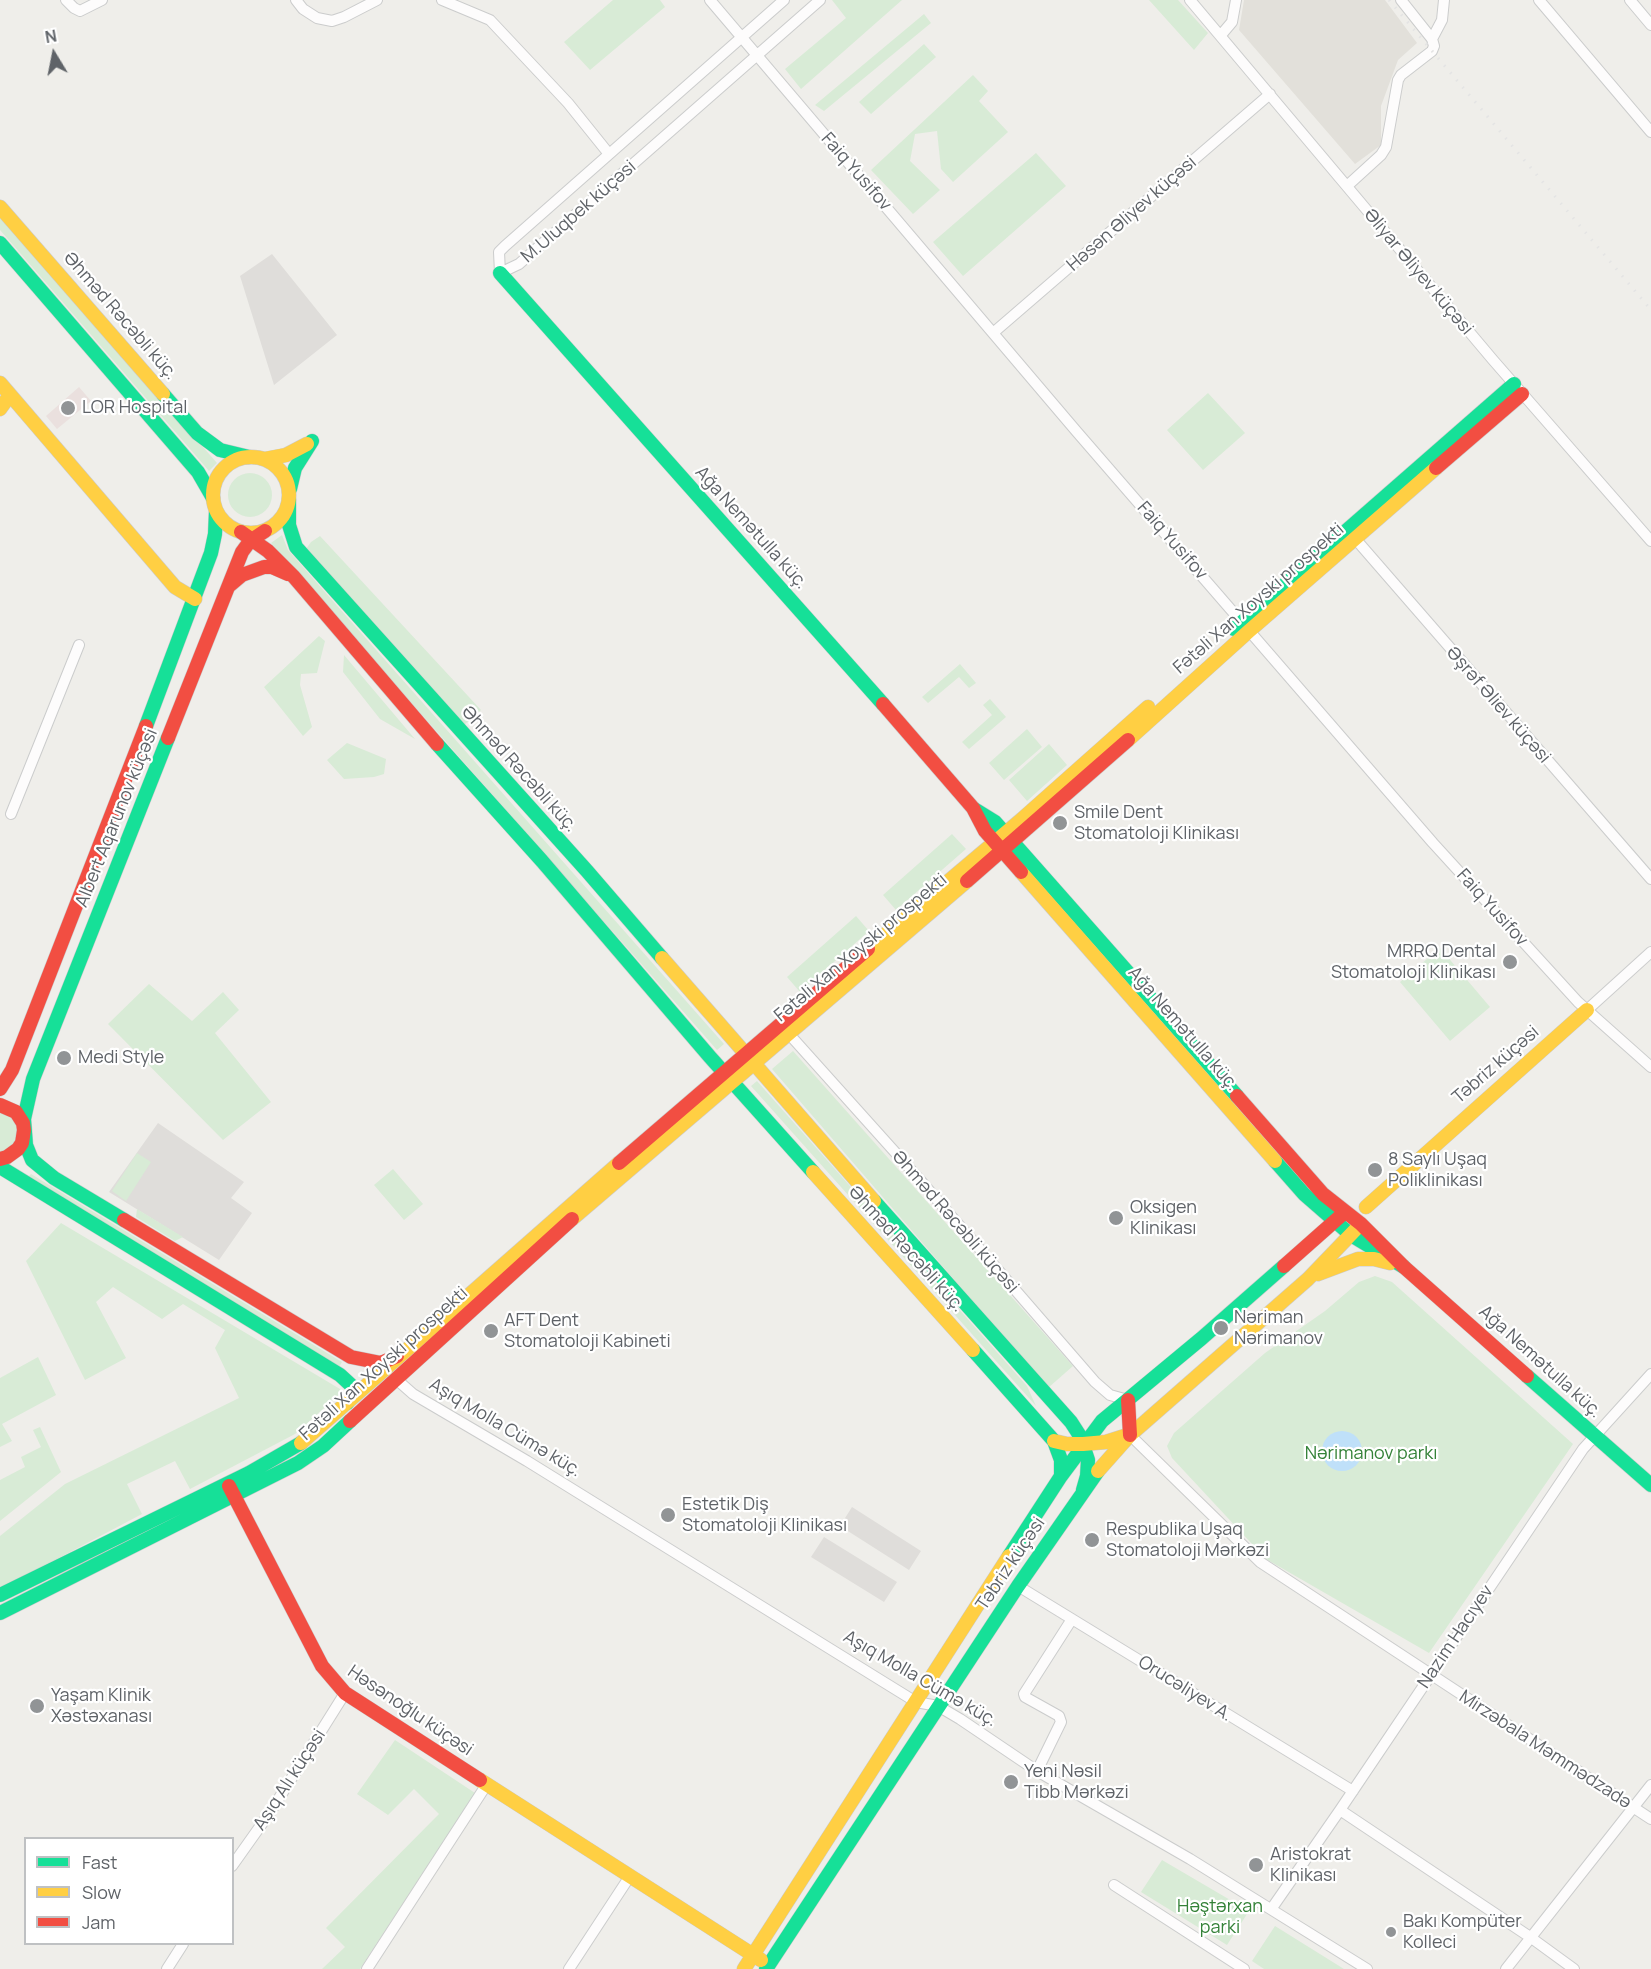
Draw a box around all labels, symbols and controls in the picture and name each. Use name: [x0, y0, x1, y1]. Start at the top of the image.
north arrow: [24, 24, 84, 84]
text: N: [43, 24, 58, 48]
street label: Faiq Yusifov: [816, 129, 896, 215]
street label: Həsən Əliyev küçəsi: [1063, 152, 1201, 276]
street label: M.Uluqbek küçəsi: [517, 156, 641, 268]
street label: Əliyar Əliyev küçəsi: [1359, 204, 1477, 340]
street label: Əhməd Rəcəbli küç.: [58, 247, 182, 385]
place label: LOR Hospital: [82, 397, 187, 419]
marker: LOR Hospital: [59, 399, 77, 417]
street label: Ağa Nemətulla küç.: [690, 462, 812, 594]
street label: Faiq Yusifov: [1132, 498, 1212, 584]
street label: Fətəli Xan Xoyski prospekti: [1169, 519, 1349, 679]
street label: Əşrəf Əliev küçəsi: [1441, 642, 1555, 768]
street label: Əhməd Rəcəbli küç.: [457, 701, 581, 837]
street label: Albert Aqarunov küçəsi: [71, 726, 163, 910]
place label: Smile Dent Stomatoloji Klinikası: [1074, 802, 1239, 844]
marker: Smile Dent Stomatoloji Klinikası: [1051, 814, 1069, 832]
street label: Faiq Yusifov: [1452, 865, 1532, 951]
street label: Fətəli Xan Xoyski prospekti: [770, 869, 952, 1027]
place label: MRRQ Dental Stomatoloji Klinikası: [1331, 941, 1496, 984]
marker: MRRQ Dental Stomatoloji Klinikası: [1501, 953, 1519, 971]
street label: Ağa Nemətulla küç.: [1123, 962, 1243, 1096]
street label: Təbriz küçəsi: [1448, 1022, 1544, 1108]
place label: Medi Style: [78, 1047, 164, 1069]
marker: Medi Style: [55, 1049, 73, 1067]
street label: Əhməd Rəcəbli küçəsi: [887, 1146, 1023, 1298]
place label: 8 Saylı Uşaq Poliklinikası: [1388, 1149, 1487, 1192]
marker: 8 Saylı Uşaq Poliklinikası: [1366, 1161, 1384, 1179]
street label: Əhməd Rəcəbli küç.: [844, 1181, 968, 1317]
place label: Oksigen Klinikası: [1130, 1197, 1197, 1240]
marker: Oksigen Klinikası: [1107, 1209, 1125, 1227]
street label: Fətəli Xan Xoyski prospekti: [295, 1283, 473, 1445]
street label: Ağa Nemətulla küç.: [1474, 1301, 1606, 1423]
place label: Nəriman Nərimanov: [1234, 1307, 1323, 1350]
place label: AFT Dent Stomatoloji Kabineti: [504, 1310, 671, 1352]
marker: Nəriman Nərimanov: [1212, 1319, 1230, 1337]
marker: AFT Dent Stomatoloji Kabineti: [482, 1322, 500, 1340]
street label: Aşıq Molla Cümə küç.: [425, 1374, 585, 1482]
park label: Nərimanov parkı: [1305, 1443, 1437, 1465]
place label: Estetik Diş Stomatoloji Klinikası: [682, 1494, 847, 1537]
marker: Estetik Diş Stomatoloji Klinikası: [659, 1506, 677, 1524]
street label: Təbriz küçəsi: [972, 1513, 1050, 1615]
place label: Respublika Uşaq Stomatoloji Mərkəzi: [1106, 1519, 1269, 1562]
marker: Respublika Uşaq Stomatoloji Mərkəzi: [1083, 1531, 1101, 1549]
street label: Nazim Hacıyev: [1414, 1581, 1498, 1693]
street label: Aşıq Molla Cümə küç.: [839, 1626, 1001, 1732]
street label: Orucəliyev A.: [1134, 1652, 1236, 1726]
street label: Həsənoğlu küçəsi: [343, 1661, 477, 1761]
place label: Yaşam Klinik Xəstəxanası: [51, 1685, 152, 1728]
street label: Mirzəbala Məmmədzadə: [1455, 1686, 1635, 1814]
marker: Yaşam Klinik Xəstəxanası: [28, 1697, 46, 1715]
street label: Aşıq Alı küçəsi: [249, 1725, 331, 1835]
place label: Yeni Nəsil Tibb Mərkəzi: [1024, 1761, 1129, 1804]
marker: Yeni Nəsil Tibb Mərkəzi: [1002, 1773, 1020, 1791]
legend: [24, 1837, 234, 1945]
place label: Aristokrat Klinikası: [1270, 1844, 1351, 1886]
text: Fast: [82, 1850, 117, 1874]
marker: Aristokrat Klinikası: [1247, 1856, 1265, 1874]
text: Slow: [82, 1880, 121, 1904]
park label: Həştərxan parki: [1177, 1896, 1263, 1938]
text: Jam: [82, 1910, 116, 1934]
place label: Bakı Kompüter Kolleci: [1403, 1911, 1522, 1954]
marker: Bakı Kompüter Kolleci: [1384, 1925, 1398, 1939]

